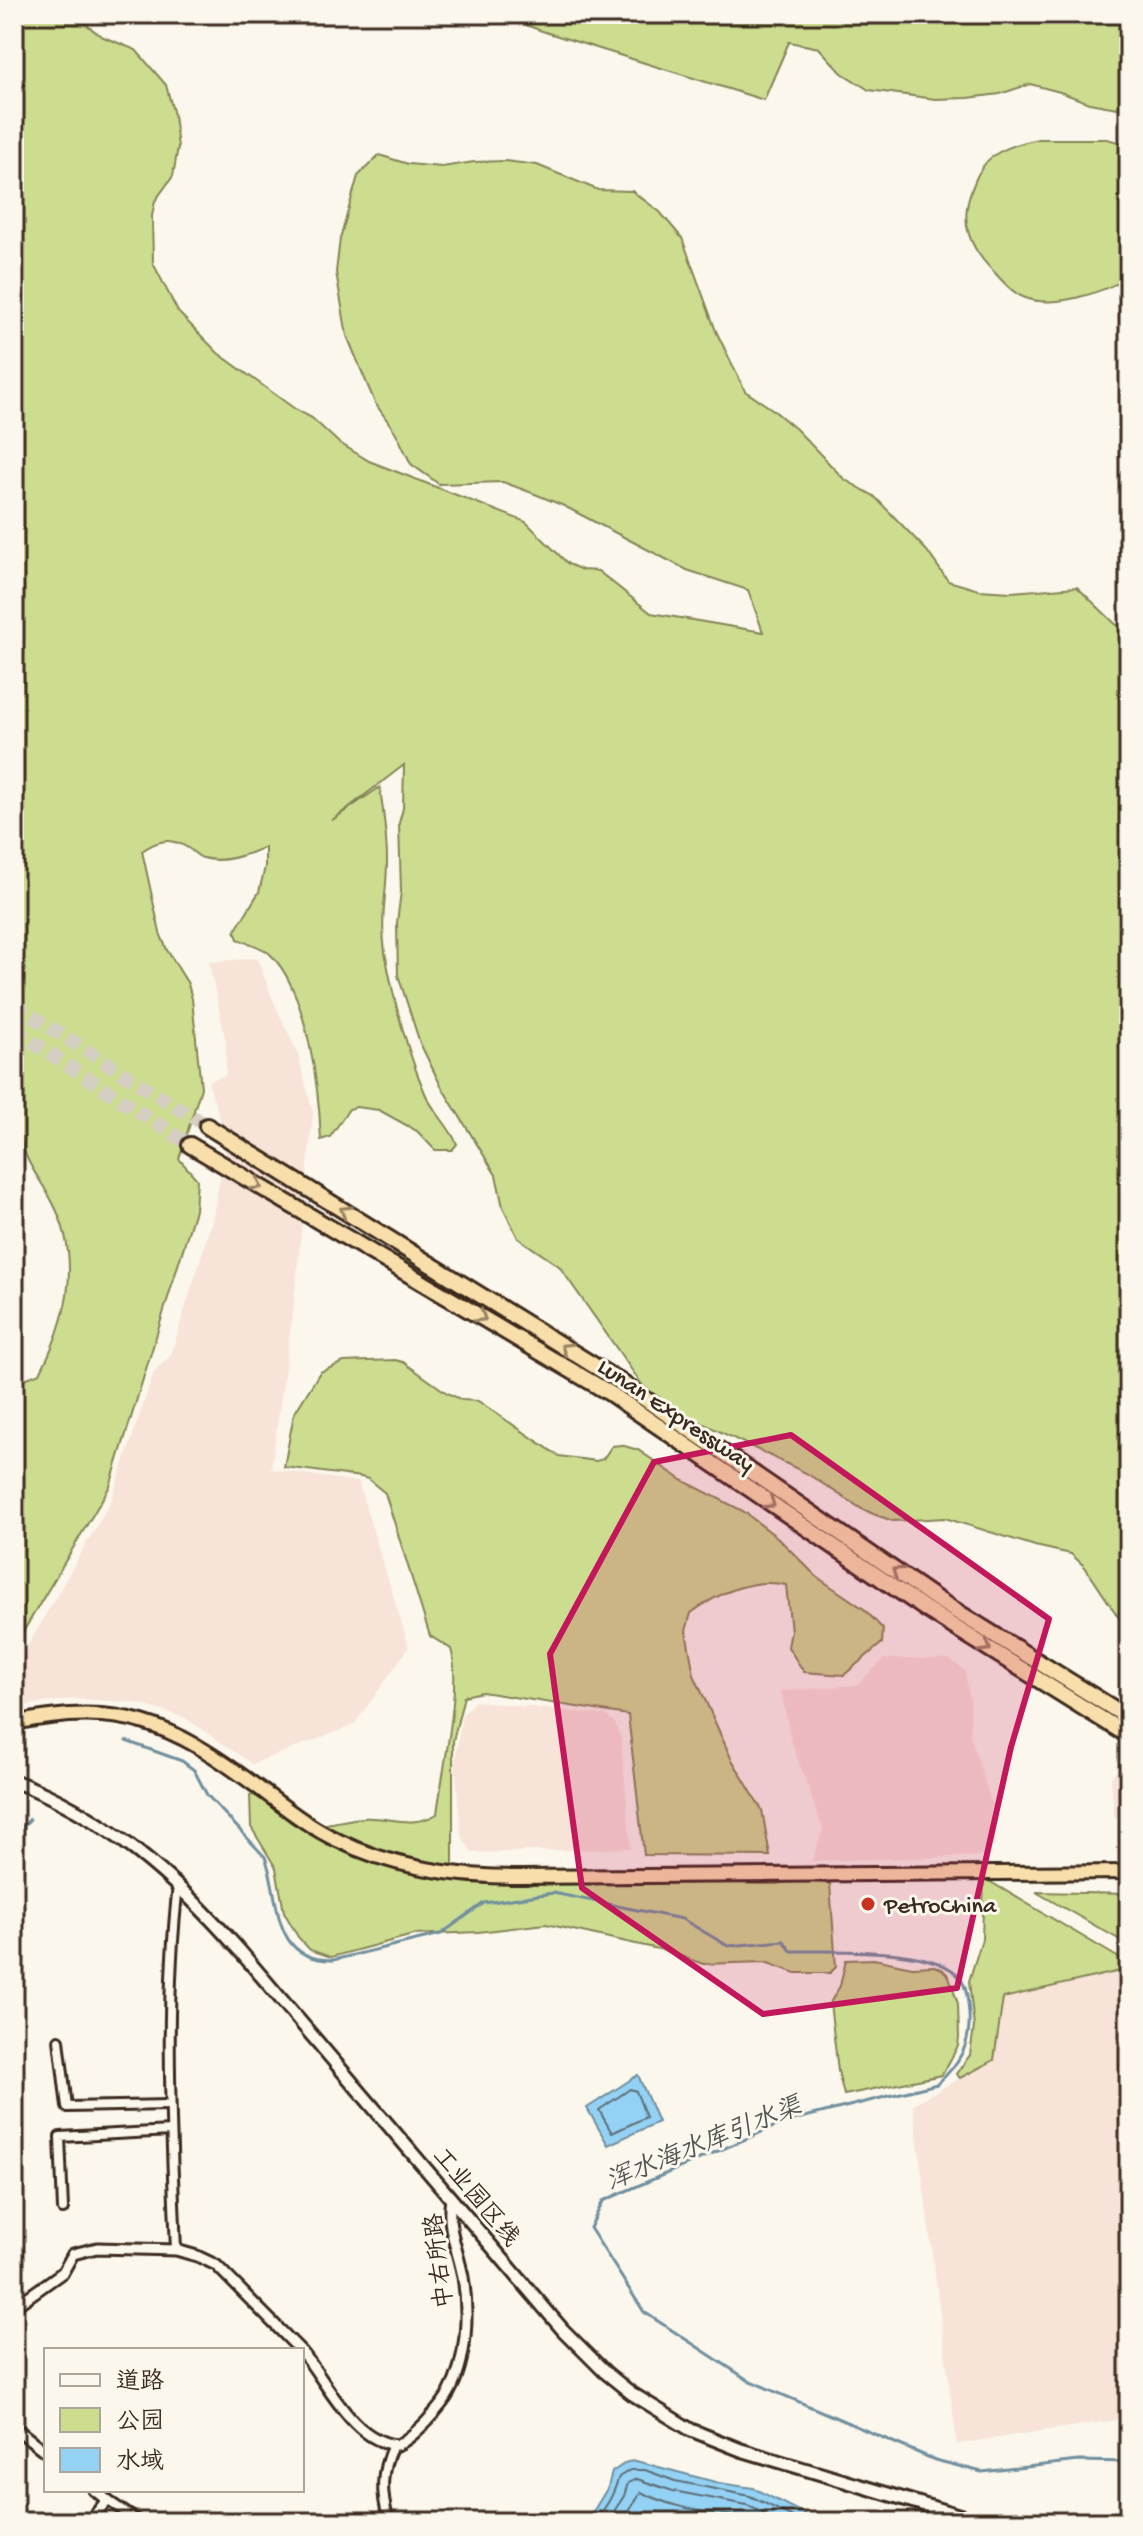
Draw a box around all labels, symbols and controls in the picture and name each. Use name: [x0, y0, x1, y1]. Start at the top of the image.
one-way arrow: [248, 1175, 263, 1191]
one-way arrow: [339, 1206, 354, 1221]
one-way arrow: [472, 1307, 487, 1323]
one-way arrow: [560, 1342, 575, 1358]
street label: Lunan Expressway: [591, 1354, 759, 1480]
one-way arrow: [762, 1493, 776, 1508]
one-way arrow: [892, 1567, 906, 1582]
one-way arrow: [978, 1637, 992, 1652]
place label: PetroChina: [883, 1893, 997, 1922]
marker: PetroChina: [859, 1895, 877, 1913]
water label: 浑水海水库引水渠: [602, 2090, 809, 2200]
street label: 工业园区线: [425, 2142, 525, 2254]
street label: 中右所路: [419, 2211, 462, 2310]
legend: [44, 2348, 304, 2492]
text: 道路: [116, 2367, 164, 2398]
text: 公园: [116, 2409, 164, 2438]
text: 水域: [116, 2448, 164, 2478]

